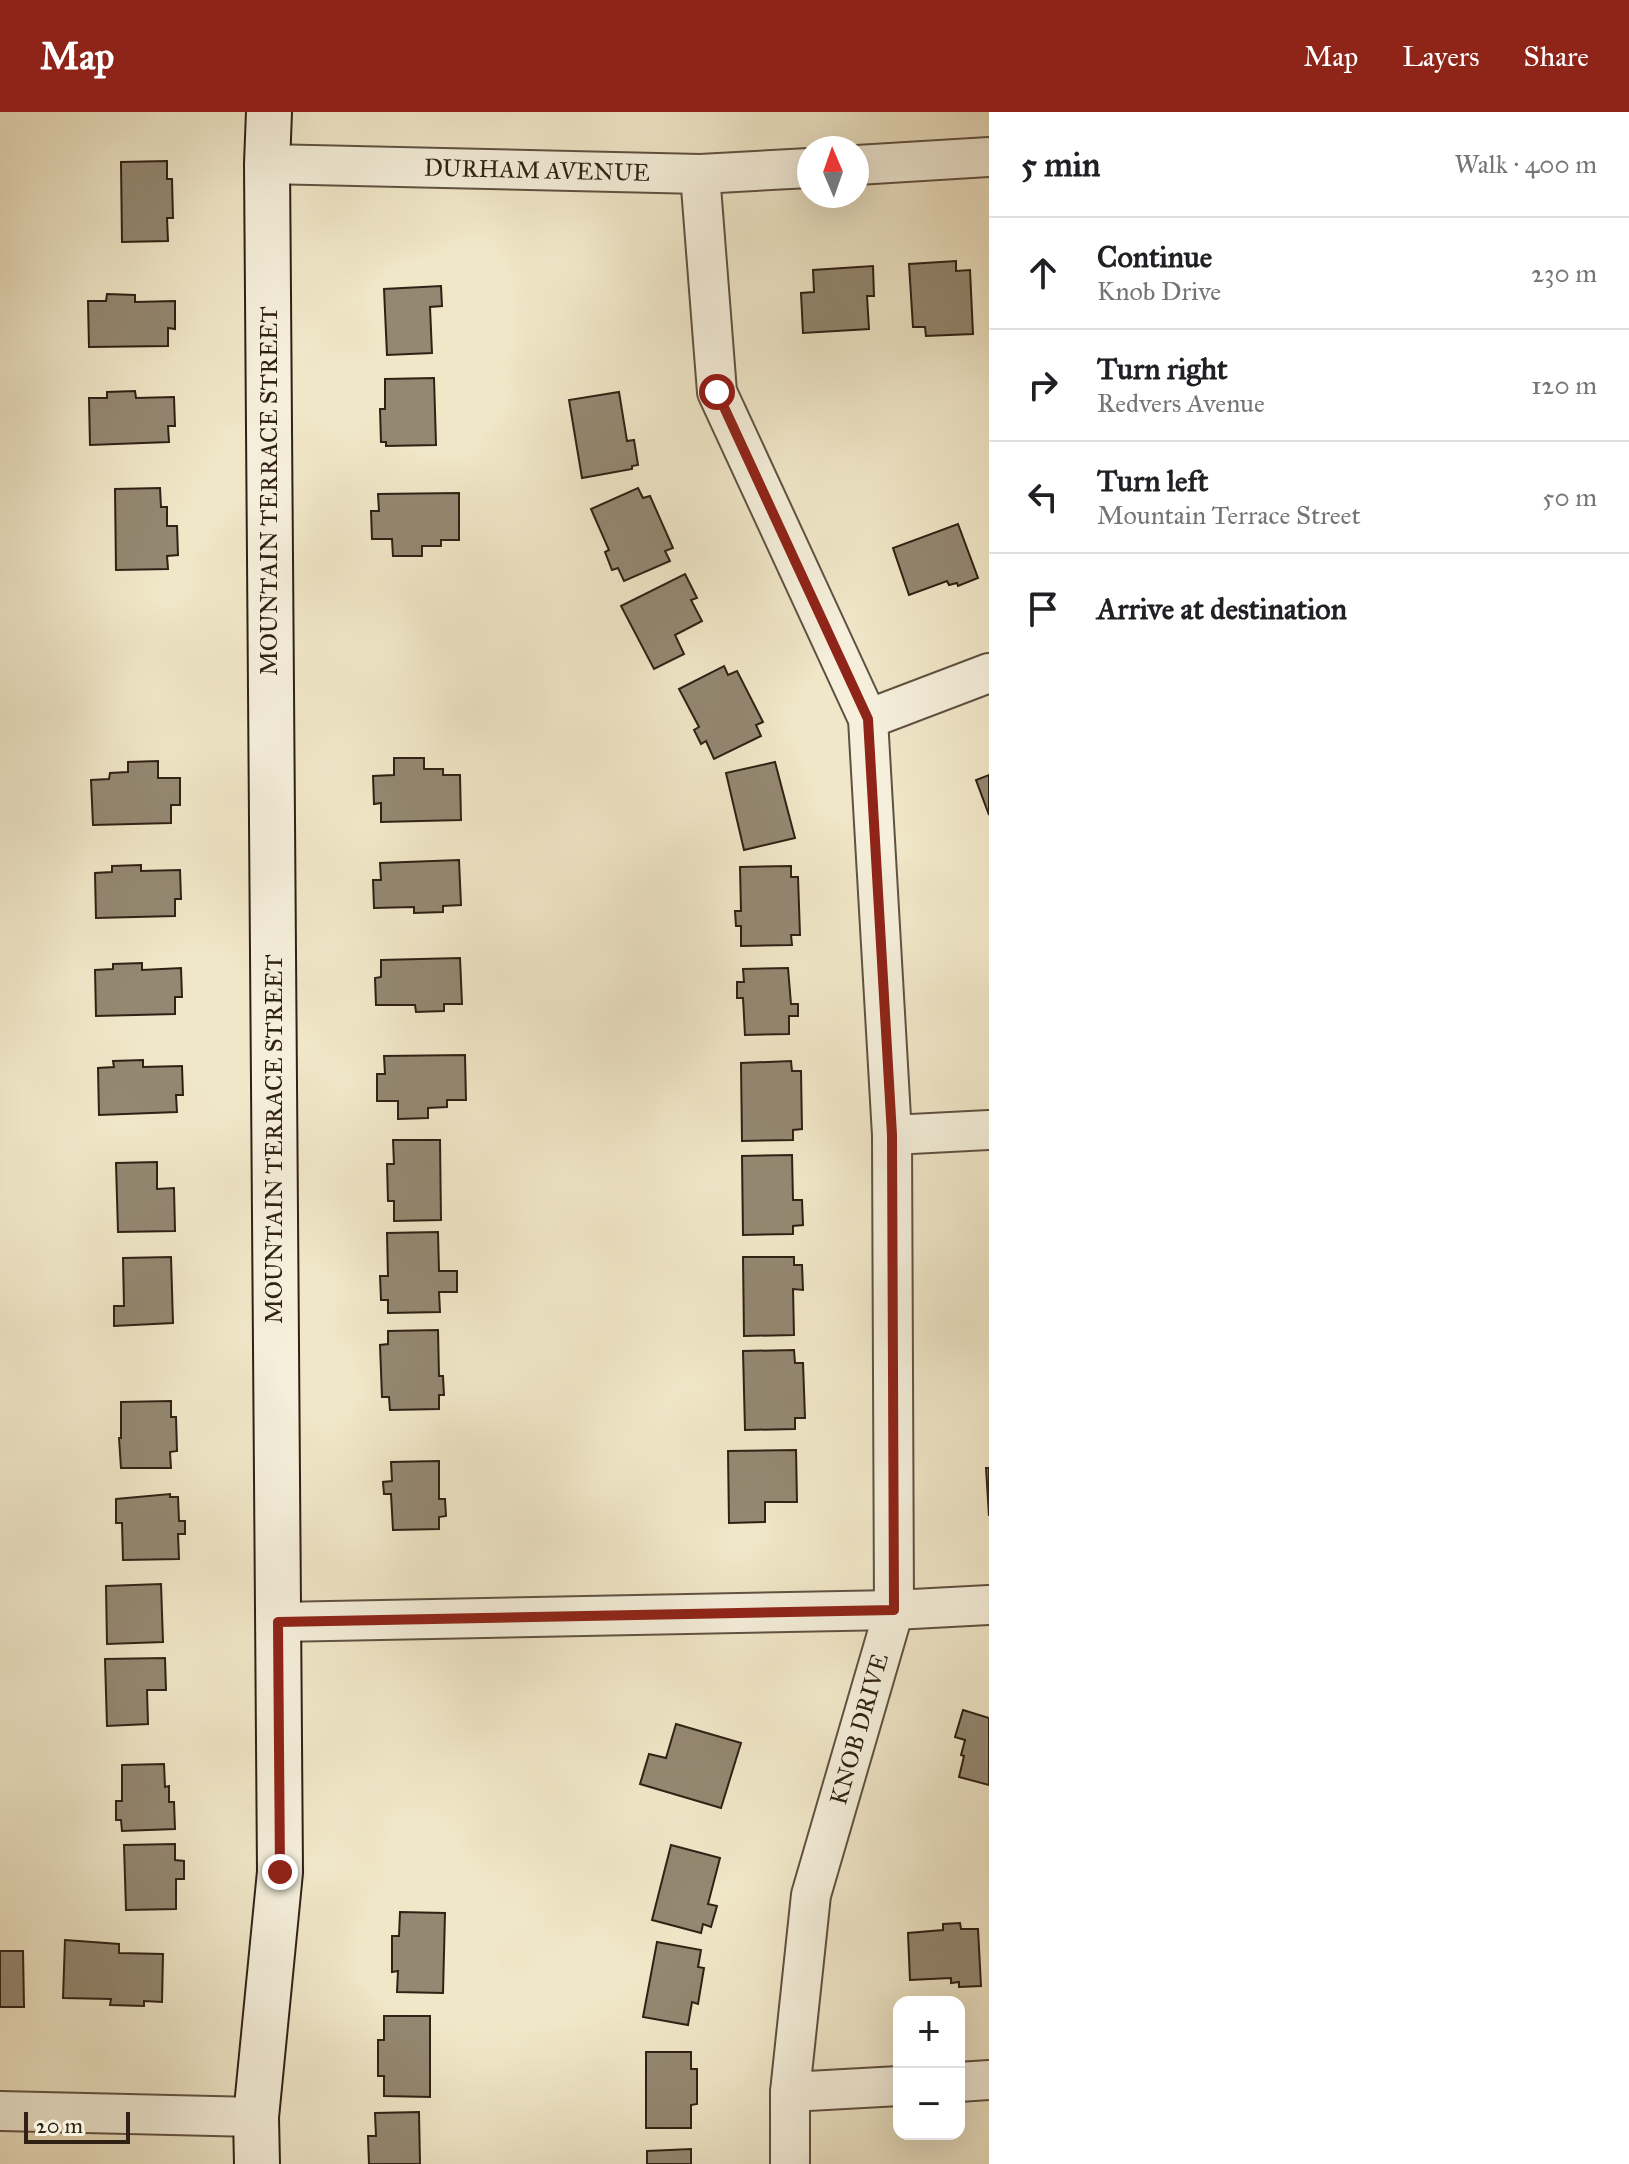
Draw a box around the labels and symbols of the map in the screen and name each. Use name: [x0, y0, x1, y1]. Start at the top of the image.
north arrow: [797, 136, 869, 208]
street label: DURHAM AVENUE: [424, 153, 650, 188]
street label: MOUNTAIN TERRACE STREET: [254, 306, 284, 676]
route start: [699, 374, 735, 410]
street label: MOUNTAIN TERRACE STREET: [259, 954, 289, 1324]
street label: KNOB DRIVE: [823, 1650, 895, 1808]
route end: [262, 1854, 298, 1890]
scale bar: [24, 2108, 130, 2144]

